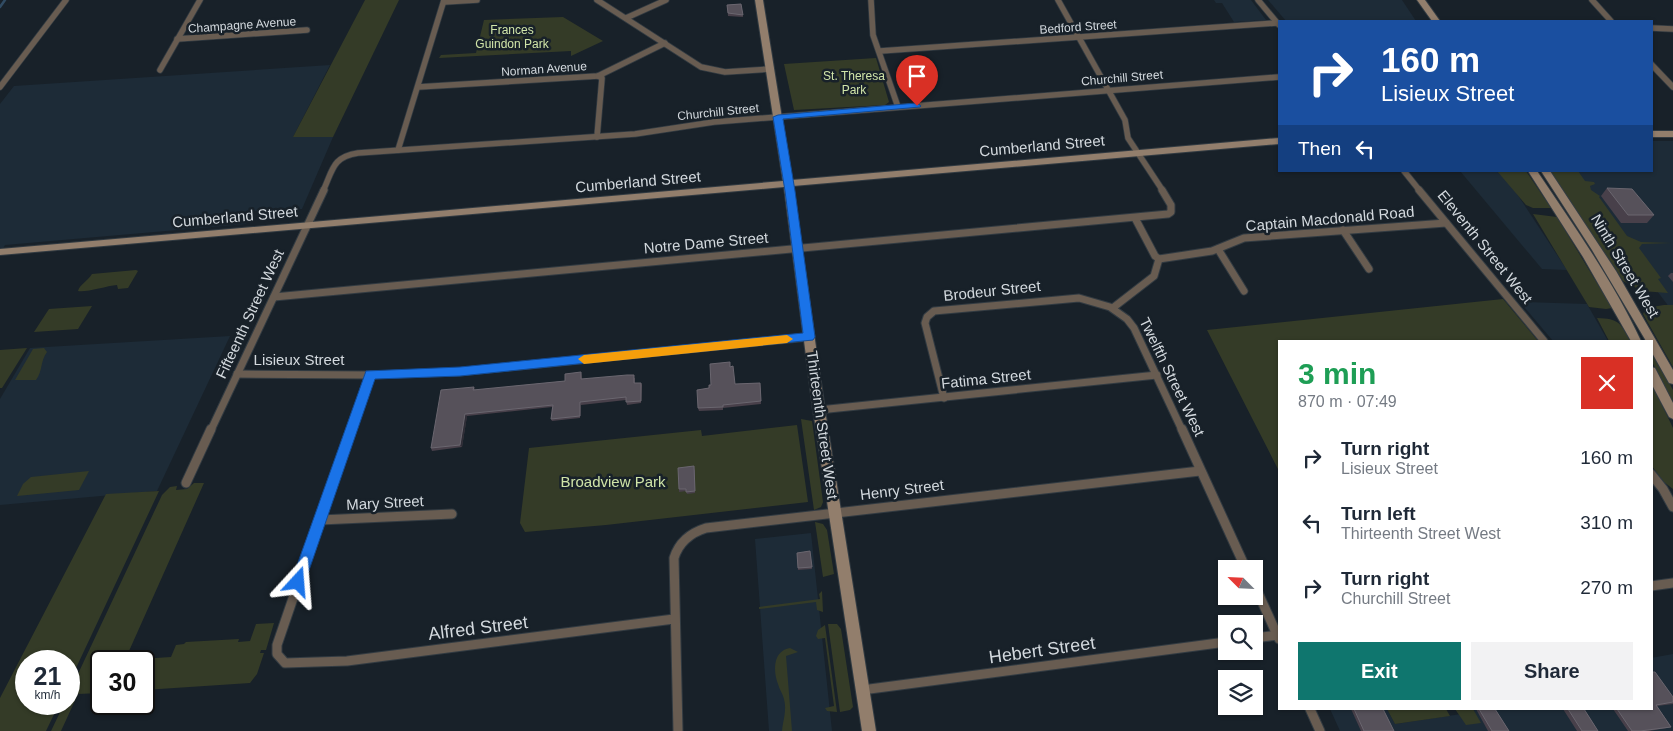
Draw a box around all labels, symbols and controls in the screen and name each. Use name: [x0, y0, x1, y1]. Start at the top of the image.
street label: Champagne Avenue: [187, 14, 297, 36]
street label: Bedford Street: [1039, 17, 1118, 37]
park label: Frances Guindon Park: [475, 23, 550, 51]
icon: right: [1298, 40, 1363, 105]
text: 160 m: [1381, 40, 1480, 79]
pin: [896, 55, 938, 106]
street label: Norman Avenue: [501, 59, 588, 79]
icon: arrive: [903, 62, 931, 90]
street label: Churchill Street: [1081, 67, 1164, 89]
park label: St. Theresa Park: [823, 69, 885, 97]
text: Lisieux Street: [1381, 81, 1514, 106]
street label: Churchill Street: [676, 101, 760, 123]
street label: Cumberland Street: [979, 131, 1106, 159]
icon: left: [1351, 135, 1379, 163]
text: Then: [1298, 138, 1341, 159]
street label: Cumberland Street: [575, 167, 702, 195]
street label: Eleventh Street West: [1435, 187, 1537, 307]
street label: Cumberland Street: [172, 202, 299, 230]
street label: Captain Macdonald Road: [1245, 203, 1415, 234]
street label: Ninth Street West: [1588, 211, 1663, 321]
street label: Notre Dame Street: [643, 229, 770, 256]
street label: Fifteenth Street West: [212, 246, 287, 381]
street label: Brodeur Street: [943, 277, 1042, 304]
street label: Twelfth Street West: [1136, 315, 1209, 440]
street label: Thirteenth Street West: [804, 350, 841, 501]
street label: Lisieux Street: [254, 351, 345, 368]
text: 3 min: [1298, 357, 1376, 390]
button: close: [1581, 357, 1633, 409]
street label: Fatima Street: [940, 365, 1032, 392]
text: 870 m · 07:49: [1298, 393, 1397, 410]
text: Turn right: [1341, 438, 1429, 459]
icon: right: [1298, 444, 1326, 472]
text: 160 m: [1580, 447, 1633, 468]
text: Lisieux Street: [1341, 460, 1438, 477]
park label: Broadview Park: [560, 473, 666, 490]
street label: Henry Street: [859, 476, 946, 503]
street label: Mary Street: [346, 492, 425, 513]
text: Turn left: [1341, 503, 1416, 524]
icon: left: [1298, 509, 1326, 537]
text: 310 m: [1580, 512, 1633, 533]
text: Thirteenth Street West: [1341, 525, 1501, 542]
position arrow: [271, 555, 323, 607]
north arrow: [1218, 560, 1262, 605]
map controls: [1218, 560, 1263, 715]
text: Turn right: [1341, 568, 1429, 589]
icon: right: [1298, 574, 1326, 602]
text: 270 m: [1580, 577, 1633, 598]
text: Churchill Street: [1341, 590, 1450, 607]
street label: Alfred Street: [427, 612, 529, 644]
button: search: [1218, 615, 1263, 660]
street label: Hebert Street: [988, 633, 1096, 667]
button: Exit: [1298, 642, 1461, 700]
button: Share: [1471, 642, 1633, 700]
speed limit sign: 30: [90, 650, 155, 715]
text: 21: [34, 662, 61, 690]
button: layers: [1218, 670, 1263, 715]
text: km/h: [34, 688, 61, 702]

